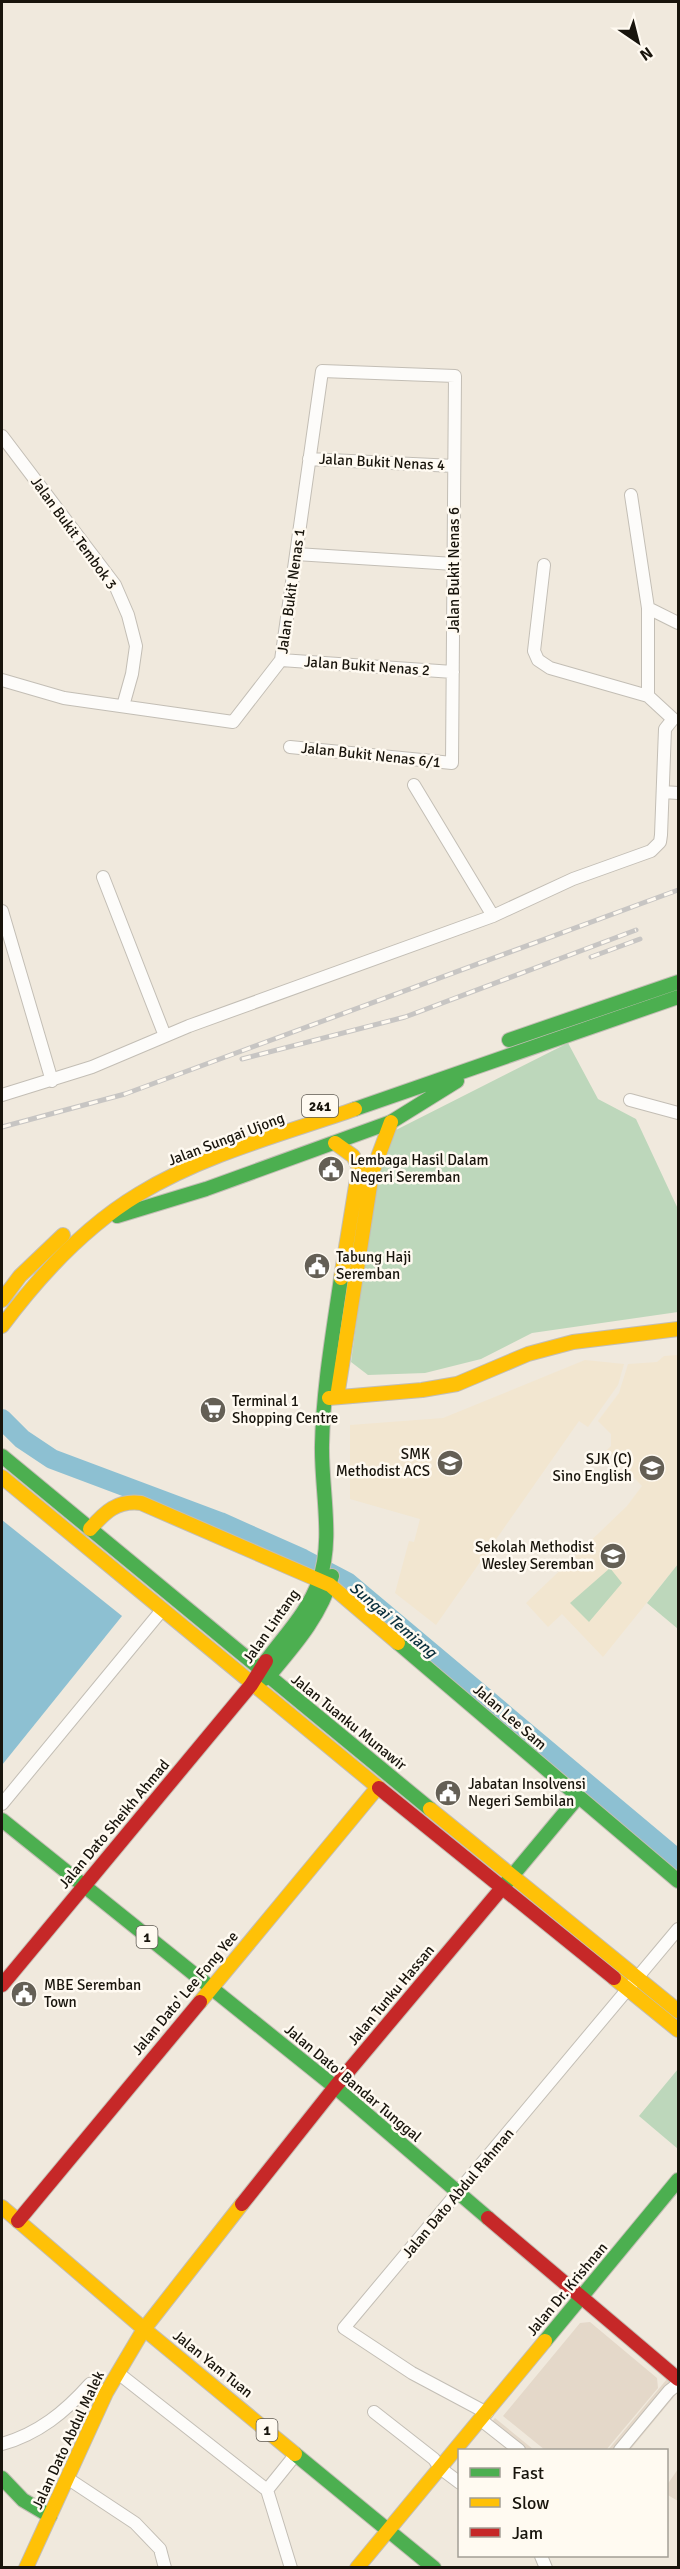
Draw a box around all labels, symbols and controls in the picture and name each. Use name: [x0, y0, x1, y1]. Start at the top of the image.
north arrow: [608, 12, 668, 72]
text: N: [636, 42, 656, 65]
street label: Jalan Bukit Nenas 4: [319, 450, 445, 474]
street label: Jalan Bukit Tembok 3: [27, 473, 121, 593]
street label: Jalan Bukit Nenas 6: [445, 507, 463, 633]
street label: Jalan Bukit Nenas 1: [273, 527, 309, 655]
street label: Jalan Bukit Nenas 2: [303, 653, 431, 679]
street label: Jalan Bukit Nenas 6/1: [300, 739, 442, 771]
road number: 241: [302, 1095, 338, 1117]
street label: Jalan Sungai Ujong: [165, 1108, 287, 1169]
place label: Lembaga Hasil Dalam Negeri Seremban: [350, 1151, 488, 1186]
public building icon: Lembaga Hasil Dalam Negeri Seremban: [316, 1154, 346, 1184]
place label: Tabung Haji Seremban: [336, 1248, 411, 1283]
public building icon: Tabung Haji Seremban: [302, 1251, 332, 1281]
place label: Terminal 1 Shopping Centre: [232, 1392, 338, 1427]
supermarket icon: Terminal 1 Shopping Centre: [198, 1395, 228, 1425]
place label: SMK Methodist ACS: [336, 1445, 430, 1480]
school or university icon: SMK Methodist ACS: [435, 1448, 465, 1478]
place label: SJK (C) Sino English: [553, 1450, 632, 1485]
school or university icon: SJK (C) Sino English: [637, 1453, 667, 1483]
place label: Sekolah Methodist Wesley Seremban: [475, 1538, 594, 1573]
school or university icon: Sekolah Methodist Wesley Seremban: [598, 1541, 628, 1571]
water label: Sungai Temiang: [345, 1578, 442, 1663]
street label: Jalan Lintang: [239, 1585, 303, 1666]
street label: Jalan Tuanku Munawir: [288, 1670, 411, 1774]
street label: Jalan Lee Sam: [470, 1680, 550, 1754]
street label: Jalan Dato Sheikh Ahmad: [55, 1756, 173, 1892]
place label: Jabatan Insolvensi Negeri Sembilan: [468, 1775, 586, 1810]
public building icon: Jabatan Insolvensi Negeri Sembilan: [433, 1778, 463, 1808]
road number: 1: [136, 1926, 158, 1948]
street label: Jalan Dato' Lee Fong Yee: [128, 1928, 242, 2058]
street label: Jalan Tunku Hassan: [344, 1941, 438, 2049]
place label: MBE Seremban Town: [44, 1976, 141, 2011]
public building icon: MBE Seremban Town: [9, 1979, 39, 2009]
street label: Jalan Dato' Bandar Tunggal: [281, 2020, 425, 2146]
street label: Jalan Dato Abdul Rahman: [398, 2124, 518, 2262]
street label: Jalan Dr. Krishnan: [523, 2239, 611, 2339]
street label: Jalan Yam Tuan: [170, 2326, 256, 2402]
street label: Jalan Dato Abdul Malek: [28, 2368, 108, 2512]
road number: 1: [256, 2419, 278, 2441]
legend: [458, 2449, 668, 2557]
text: Fast: [512, 2462, 544, 2484]
text: Slow: [512, 2492, 549, 2514]
text: Jam: [512, 2522, 543, 2544]

